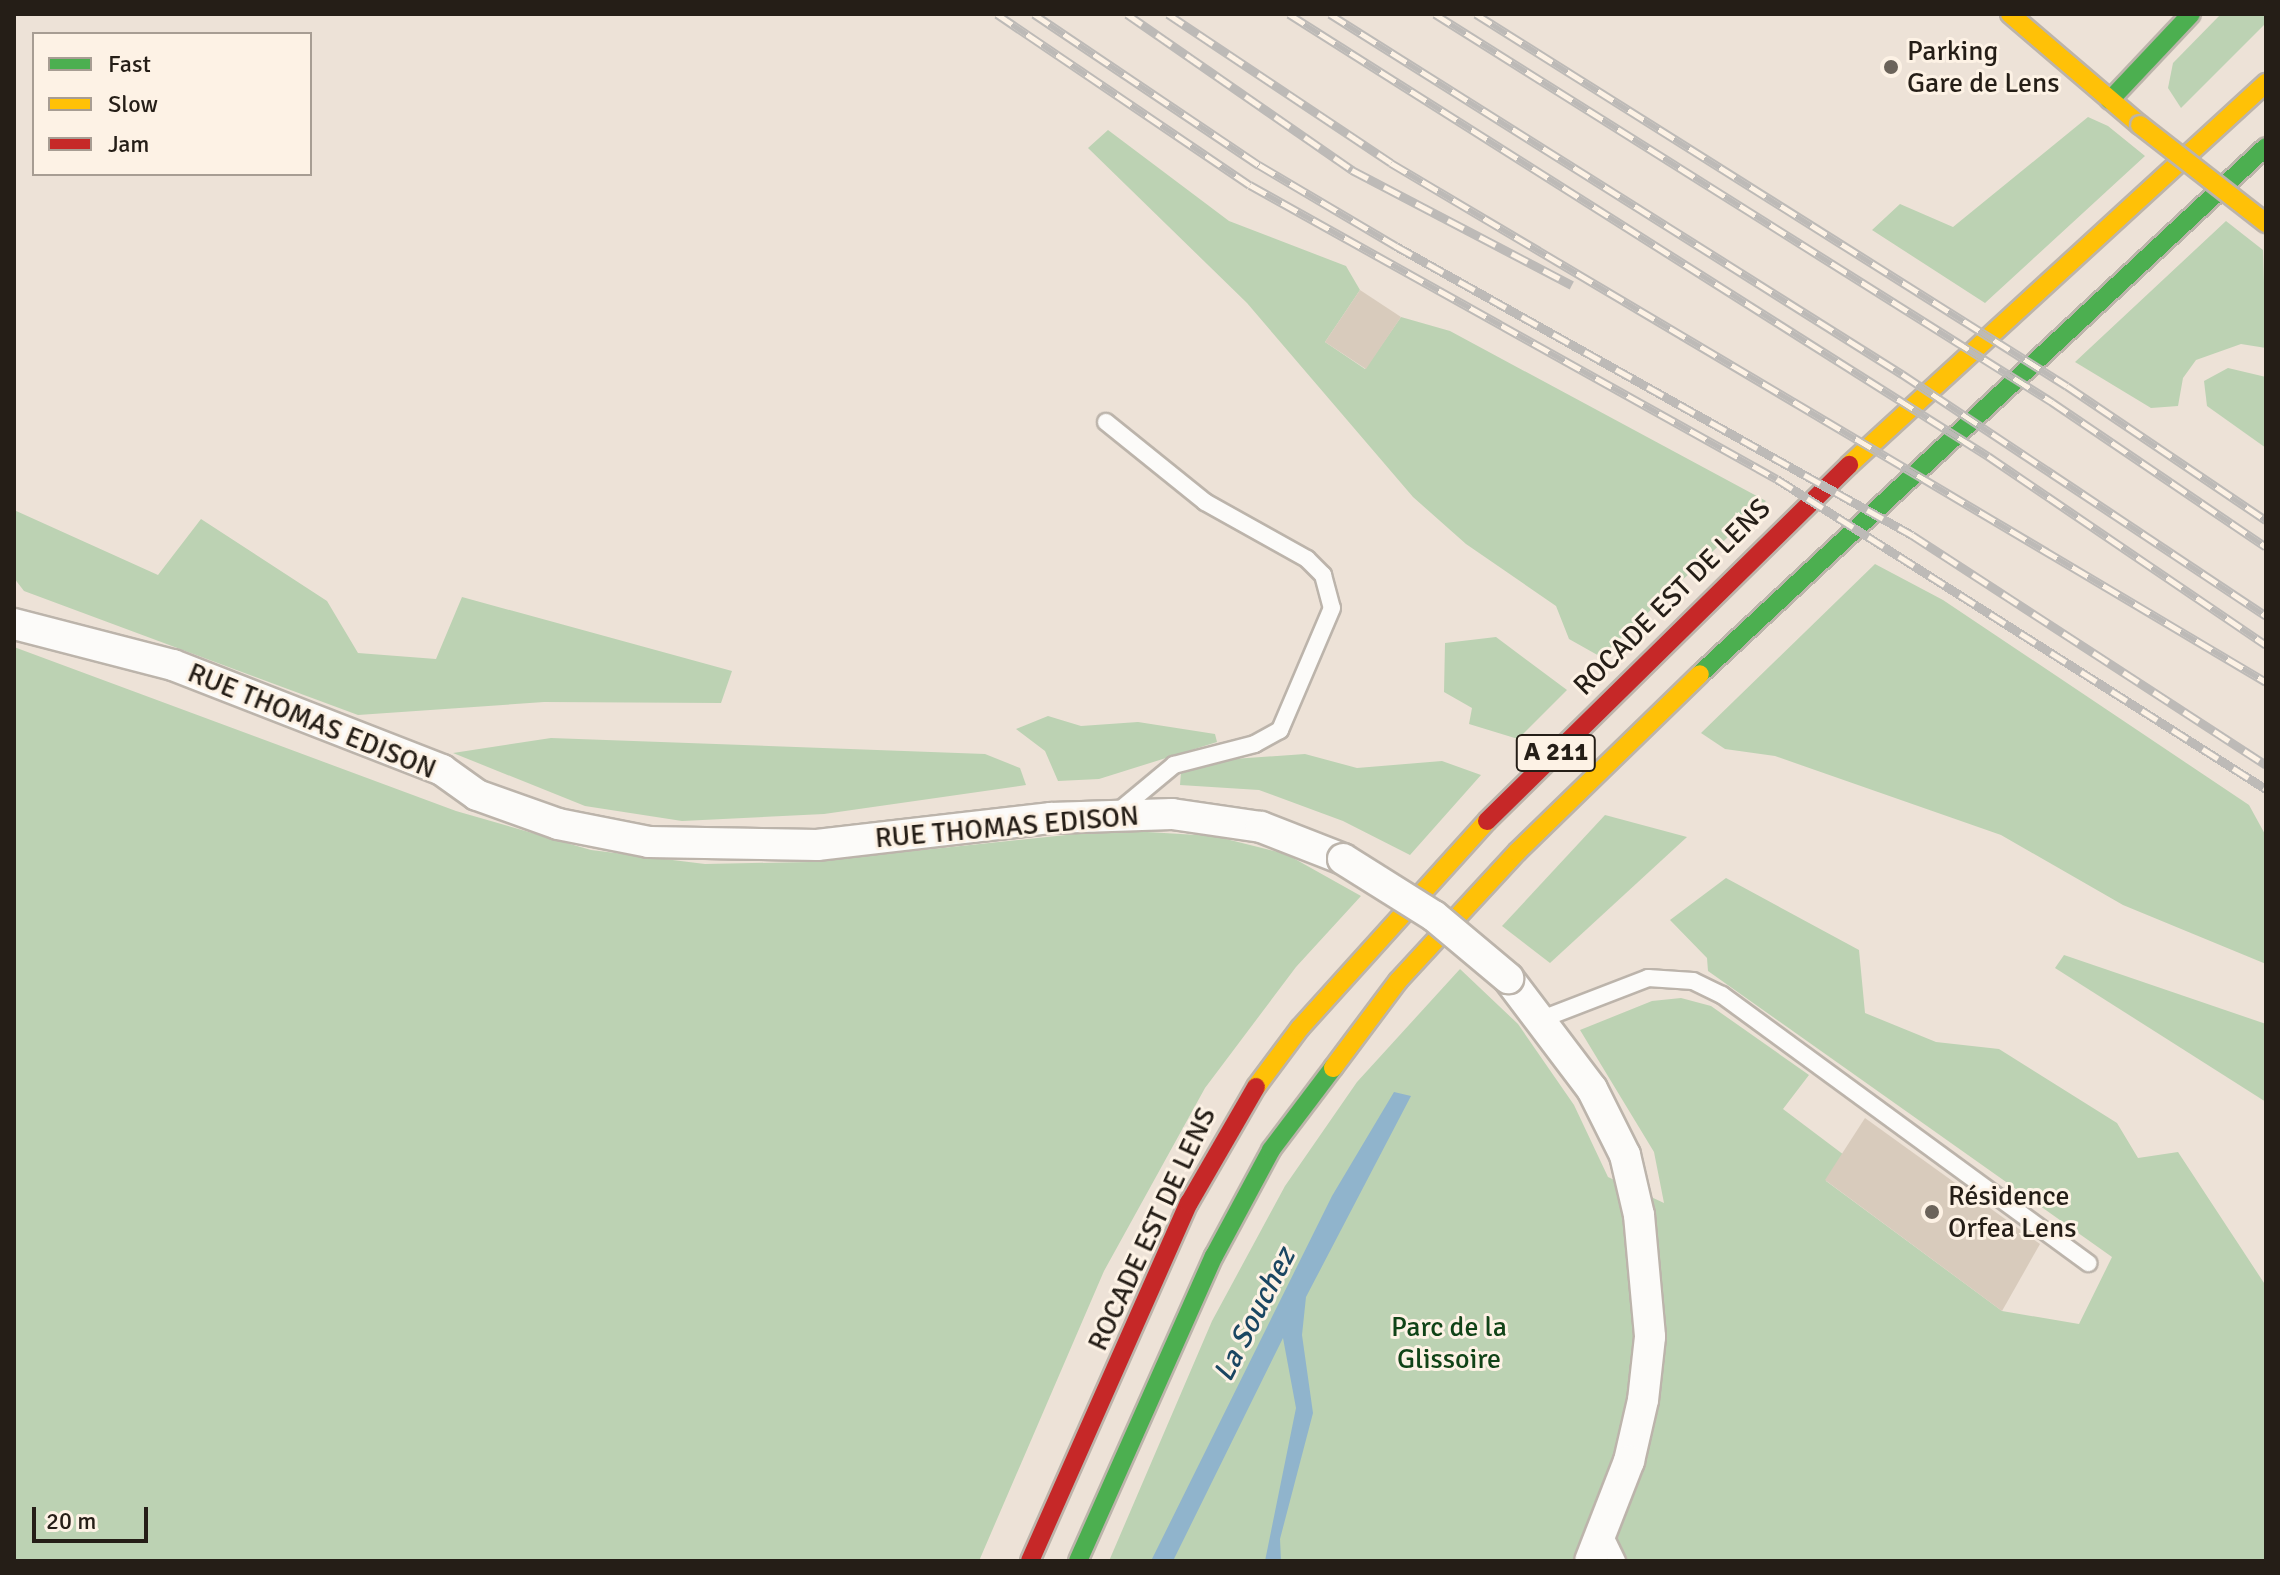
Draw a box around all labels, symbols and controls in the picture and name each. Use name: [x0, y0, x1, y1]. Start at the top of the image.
legend: [32, 32, 312, 176]
place label: Parking Gare de Lens: [1907, 34, 2060, 100]
text: Fast: [108, 49, 151, 79]
marker: Parking Gare de Lens: [1882, 58, 1900, 76]
text: Slow: [108, 89, 158, 119]
text: Jam: [108, 129, 149, 159]
street label: ROCADE EST DE LENS: [1567, 492, 1777, 702]
street label: RUE THOMAS EDISON: [183, 656, 441, 786]
road number: A 211: [1514, 731, 1598, 775]
street label: RUE THOMAS EDISON: [874, 799, 1140, 855]
street label: ROCADE EST DE LENS: [1081, 1102, 1223, 1356]
place label: Résidence Orfea Lens: [1948, 1179, 2076, 1245]
marker: Résidence Orfea Lens: [1923, 1203, 1941, 1221]
water label: La Souchez: [1206, 1242, 1304, 1388]
park label: Parc de la Glissoire: [1391, 1310, 1507, 1376]
scale bar: [36, 1491, 152, 1541]
text: 20 m: [46, 1506, 96, 1536]

